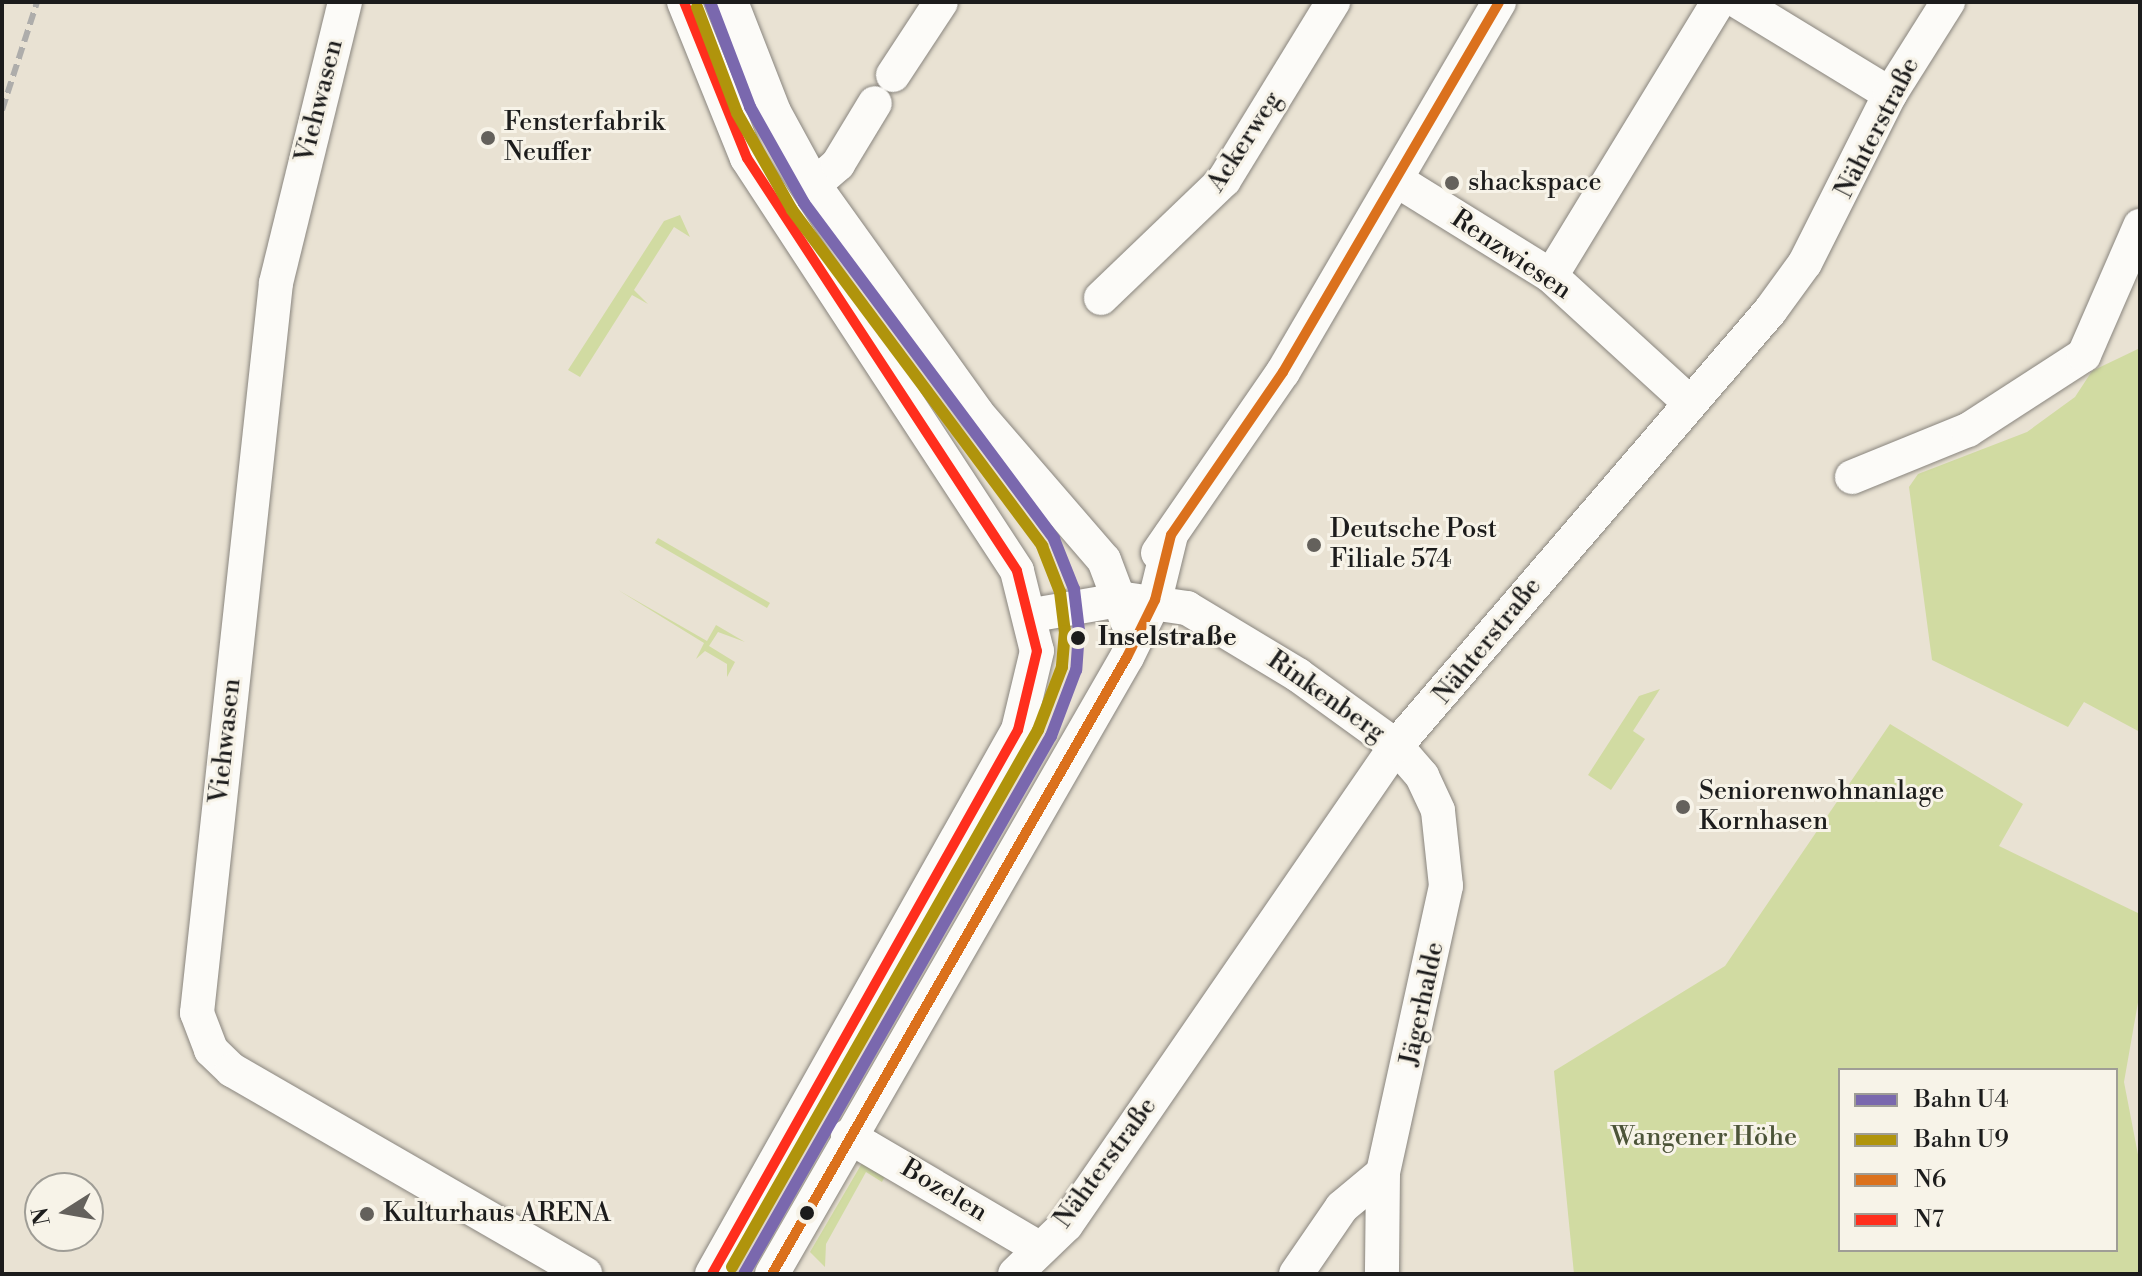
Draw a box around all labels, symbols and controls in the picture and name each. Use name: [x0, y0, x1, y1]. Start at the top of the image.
street label: Viehwasen: [290, 36, 350, 166]
street label: Nähterstraße: [1829, 52, 1927, 204]
street label: Ackerweg: [1201, 86, 1289, 198]
place label: Fensterfabrik Neuffer: [504, 107, 665, 168]
marker: Fensterfabrik Neuffer: [479, 129, 497, 147]
place label: shackspace: [1468, 167, 1602, 199]
marker: shackspace: [1443, 174, 1461, 192]
street label: Renzwiesen: [1445, 203, 1577, 307]
place label: Deutsche Post Filiale 574: [1330, 514, 1497, 576]
marker: Deutsche Post Filiale 574: [1305, 536, 1323, 554]
street label: Nähterstraße: [1428, 571, 1548, 711]
place label: Inselstraße: [1098, 622, 1237, 654]
marker: Inselstraße: [1065, 625, 1091, 651]
street label: Rinkenberg: [1261, 645, 1391, 749]
street label: Viehwasen: [204, 677, 248, 805]
place label: Seniorenwohnanlage Kornhasen: [1699, 776, 1944, 838]
marker: Seniorenwohnanlage Kornhasen: [1674, 798, 1692, 816]
street label: Jägerhalde: [1395, 939, 1451, 1069]
legend: [1838, 1068, 2118, 1252]
text: Bahn U4: [1914, 1085, 2009, 1115]
street label: Nähterstraße: [1048, 1092, 1164, 1234]
park label: Wangener Höhe: [1611, 1122, 1797, 1154]
text: Bahn U9: [1914, 1125, 2009, 1155]
street label: Bozelen: [895, 1153, 993, 1229]
text: N6: [1914, 1165, 1946, 1195]
north arrow: [24, 1172, 104, 1252]
place label: Kulturhaus ARENA: [383, 1198, 611, 1230]
text: N: [27, 1205, 57, 1227]
marker: Kulturhaus ARENA: [358, 1205, 376, 1223]
unlabelled marker: [799, 1205, 815, 1221]
text: N7: [1914, 1205, 1944, 1235]

